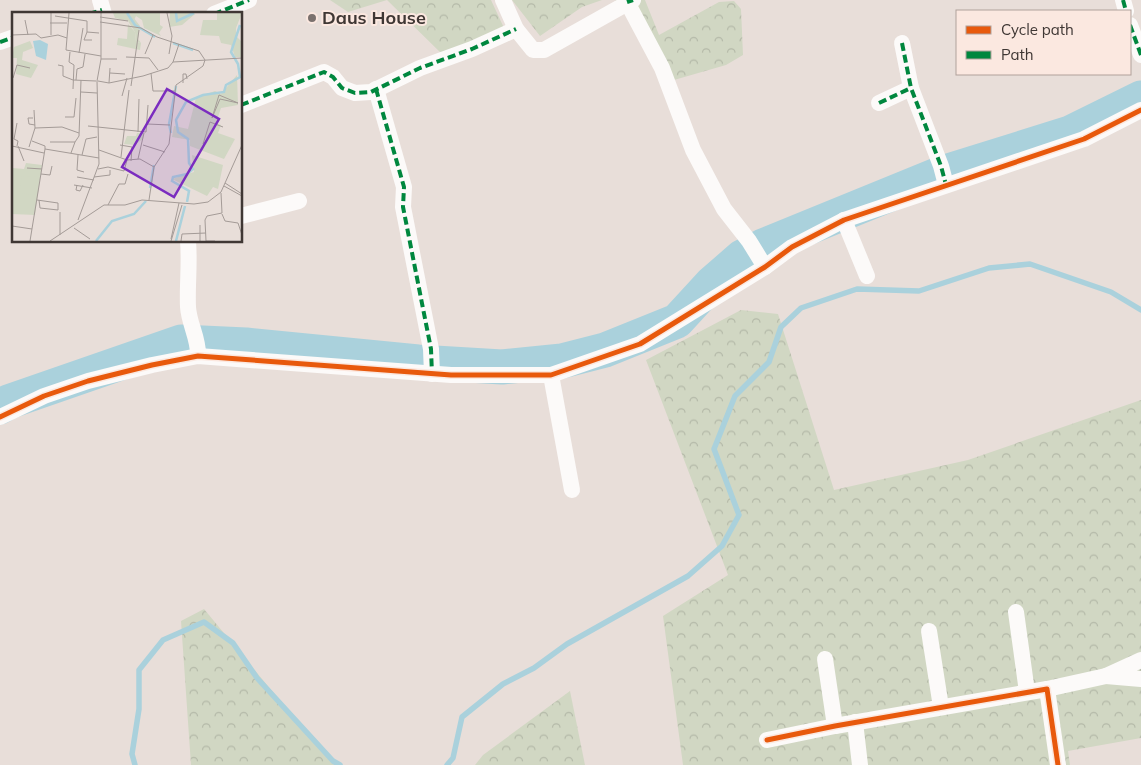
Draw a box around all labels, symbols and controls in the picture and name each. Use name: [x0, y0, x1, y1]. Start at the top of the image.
place label: Daus House: [322, 6, 426, 29]
legend: [956, 10, 1131, 75]
inset map: [12, 12, 242, 242]
marker: Daus House: [306, 12, 318, 24]
text: Cycle path: [1001, 20, 1074, 39]
text: Path: [1001, 45, 1033, 64]

